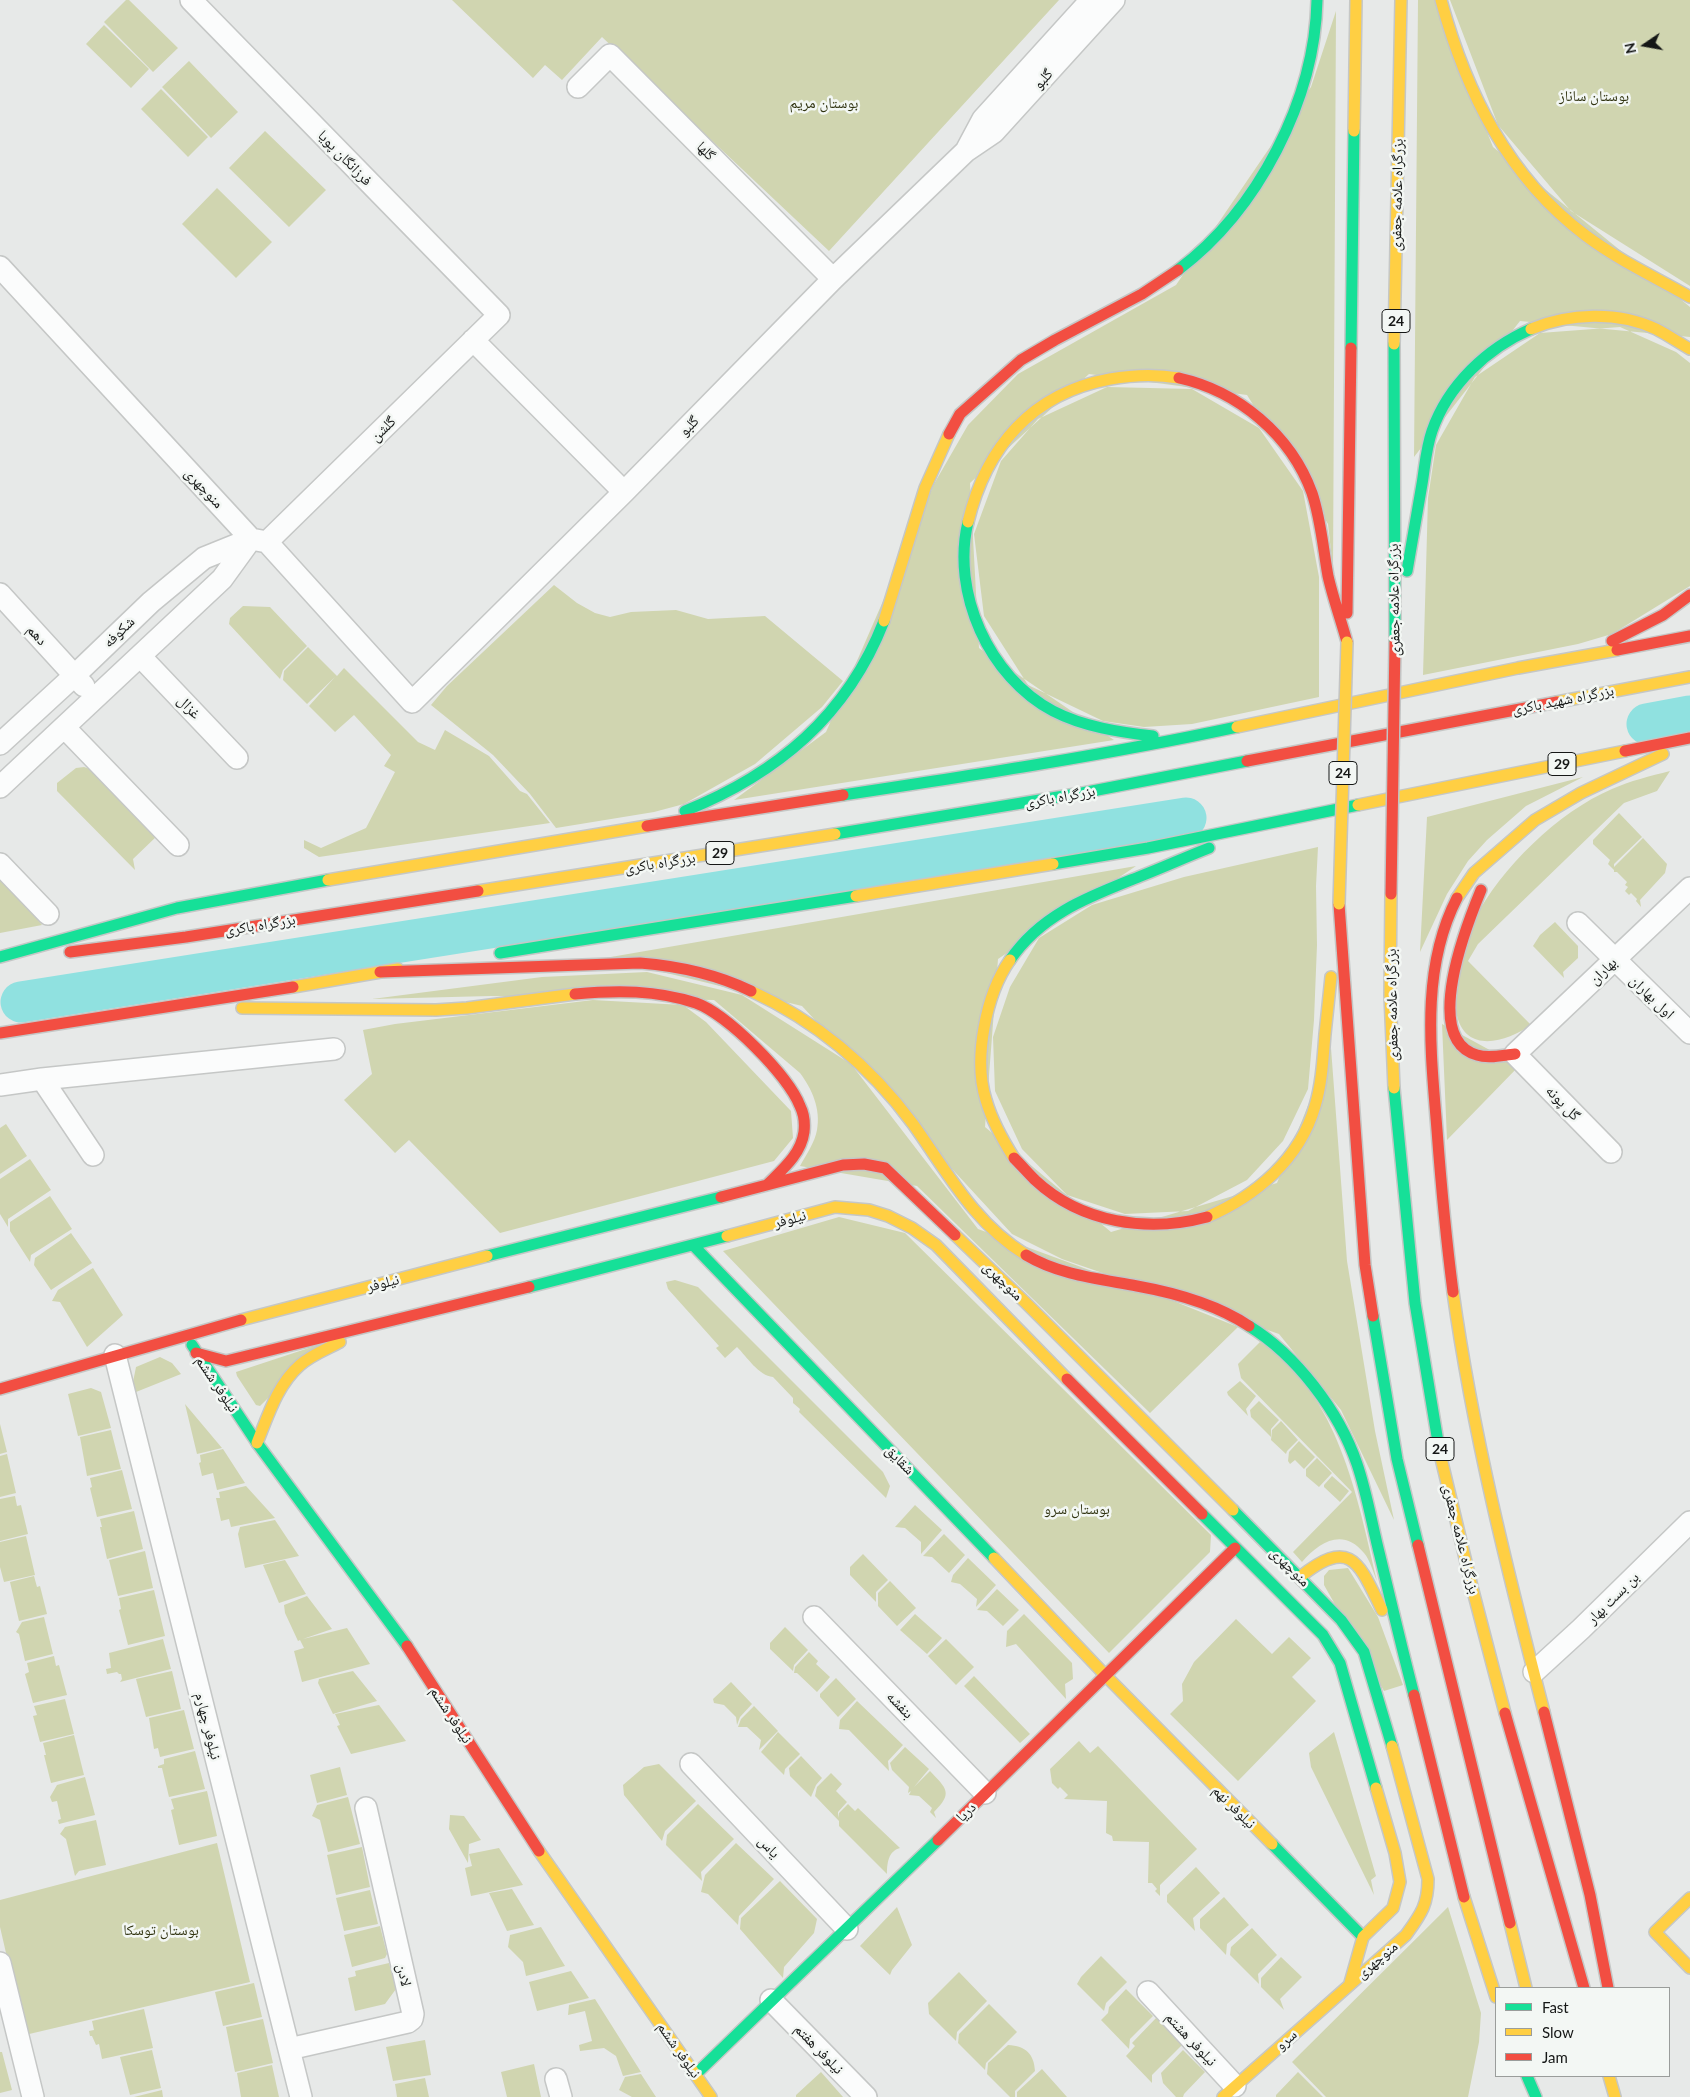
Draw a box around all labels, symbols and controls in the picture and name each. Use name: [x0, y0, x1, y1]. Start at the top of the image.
north arrow: [1620, 20, 1670, 70]
text: N: [1620, 41, 1639, 55]
street label: گلبو: [1029, 65, 1057, 93]
park label: بوستان ساناز: [1559, 87, 1629, 105]
park label: بوستان مریم: [790, 94, 858, 112]
street label: فرزانگان پویا: [314, 126, 376, 190]
street label: گلها: [693, 138, 719, 164]
street label: بزرگراه علامه جعفری: [1387, 138, 1407, 252]
road number: 24: [1382, 310, 1410, 332]
street label: گلبو: [675, 412, 703, 440]
street label: گلشن: [366, 413, 400, 445]
street label: منوچهری: [181, 464, 227, 512]
street label: بزرگراه علامه جعفری: [1384, 543, 1404, 657]
street label: شکوفه: [99, 613, 139, 651]
street label: دهم: [23, 621, 51, 649]
street label: بزرگراه شهید باکری: [1511, 681, 1615, 719]
street label: غزال: [173, 691, 205, 723]
road number: 29: [1548, 752, 1576, 776]
road number: 24: [1329, 761, 1357, 784]
street label: بزرگراه باکری: [1023, 782, 1097, 812]
road number: 29: [706, 841, 734, 864]
street label: بزرگراه باکری: [623, 849, 697, 877]
street label: بزرگراه باکری: [223, 911, 297, 939]
street label: بزرگراه علامه جعفری: [1382, 948, 1402, 1062]
street label: بهاران: [1585, 953, 1621, 989]
street label: اول بهاران: [1626, 971, 1678, 1023]
street label: گل پونه: [1542, 1082, 1584, 1124]
street label: نیلوفر: [772, 1206, 808, 1232]
street label: منوچهری: [979, 1258, 1027, 1304]
street label: نیلوفر: [365, 1270, 401, 1296]
street label: نیلوفر ششم: [192, 1352, 242, 1416]
road number: 24: [1426, 1438, 1454, 1460]
street label: شقایق: [882, 1441, 918, 1479]
street label: بزرگراه علامه جعفری: [1439, 1482, 1483, 1596]
park label: بوستان سرو: [1044, 1500, 1110, 1518]
street label: منوچهری: [1266, 1543, 1314, 1591]
street label: بن بست بهار: [1583, 1568, 1643, 1628]
street label: نیلوفر ششم: [426, 1683, 476, 1747]
street label: بنفشه: [883, 1688, 917, 1722]
street label: نیلوفر چهارم: [191, 1691, 225, 1761]
street label: نیلوفر نهم: [1208, 1781, 1260, 1833]
street label: دریا: [952, 1798, 980, 1826]
street label: یاس: [754, 1832, 784, 1862]
park label: بوستان توسکا: [123, 1921, 199, 1939]
street label: منوچهری: [1353, 1937, 1401, 1983]
street label: لادن: [393, 1962, 415, 1988]
legend: [1495, 1987, 1670, 2077]
text: Fast: [1542, 1998, 1569, 2016]
street label: نیلوفر هشتم: [1161, 2008, 1221, 2070]
street label: نیلوفر ششم: [653, 2019, 705, 2081]
street label: نیلوفر هفتم: [791, 2020, 847, 2078]
text: Slow: [1542, 2023, 1574, 2041]
street label: سرو: [1271, 2026, 1301, 2054]
text: Jam: [1542, 2048, 1568, 2066]

